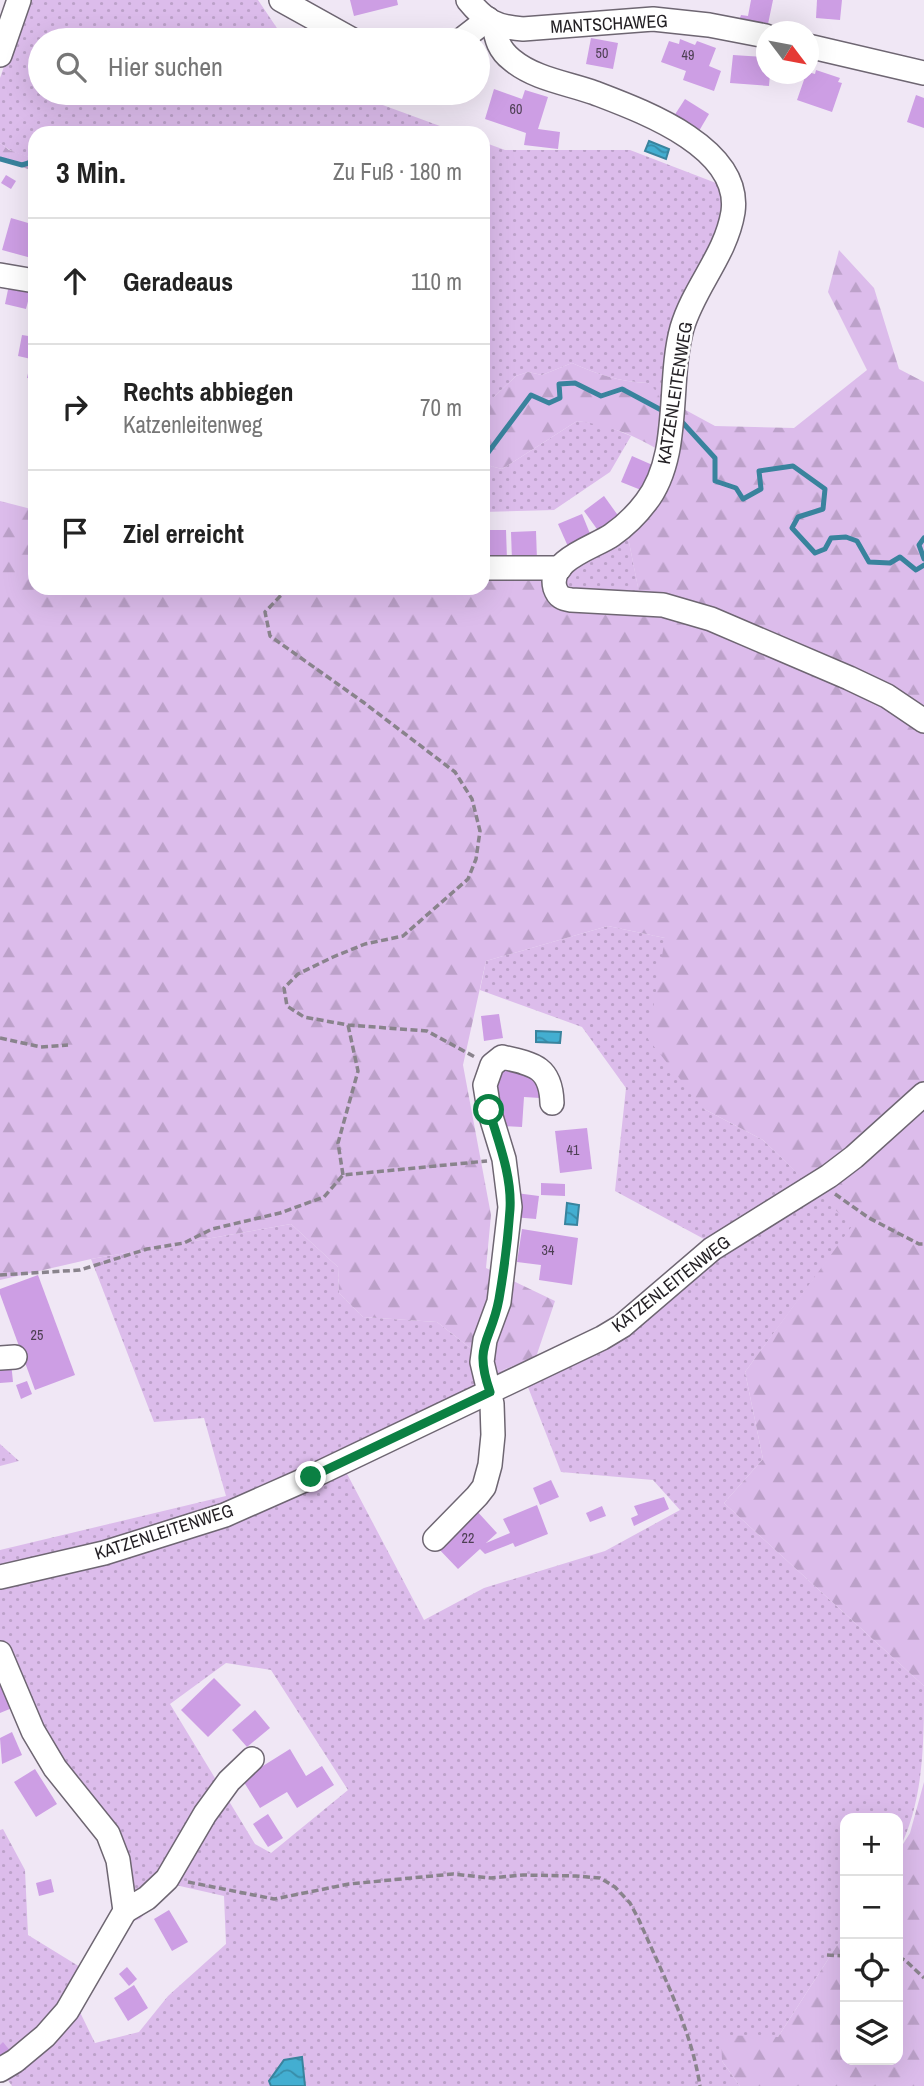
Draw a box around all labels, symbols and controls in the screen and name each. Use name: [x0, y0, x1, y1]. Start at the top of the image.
street label: MANTSCHAWEG: [550, 8, 668, 39]
north arrow: [756, 21, 819, 84]
search box: [28, 28, 490, 105]
house number: 50: [596, 44, 608, 62]
house number: 49: [682, 46, 694, 64]
icon: search: [52, 48, 90, 86]
text: Hier suchen: [108, 49, 223, 84]
house number: 60: [510, 100, 522, 118]
text: 3 Min.: [56, 152, 126, 192]
text: Zu Fuß · 180 m: [333, 156, 462, 187]
icon: ahead: [56, 262, 94, 300]
text: Geradeaus: [123, 264, 233, 299]
text: 110 m: [411, 266, 462, 297]
street label: KATZENLEITENWEG: [651, 320, 698, 466]
text: Rechts abbiegen: [123, 374, 294, 409]
icon: right: [56, 388, 94, 426]
text: 70 m: [420, 392, 462, 423]
text: Katzenleitenweg: [123, 409, 262, 440]
icon: arrive: [56, 514, 94, 552]
text: Ziel erreicht: [123, 516, 244, 551]
route start: [473, 1094, 504, 1125]
house number: 41: [567, 1141, 580, 1159]
street label: KATZENLEITENWEG: [606, 1229, 735, 1338]
house number: 34: [542, 1241, 555, 1259]
house number: 25: [31, 1326, 43, 1344]
route end: [295, 1461, 326, 1492]
street label: KATZENLEITENWEG: [91, 1497, 236, 1566]
house number: 22: [462, 1529, 474, 1547]
map controls: [840, 1813, 903, 2065]
button: +: [840, 1813, 903, 1876]
button: −: [840, 1876, 903, 1939]
button: locate: [840, 1939, 903, 2002]
button: layers: [840, 2002, 903, 2065]

